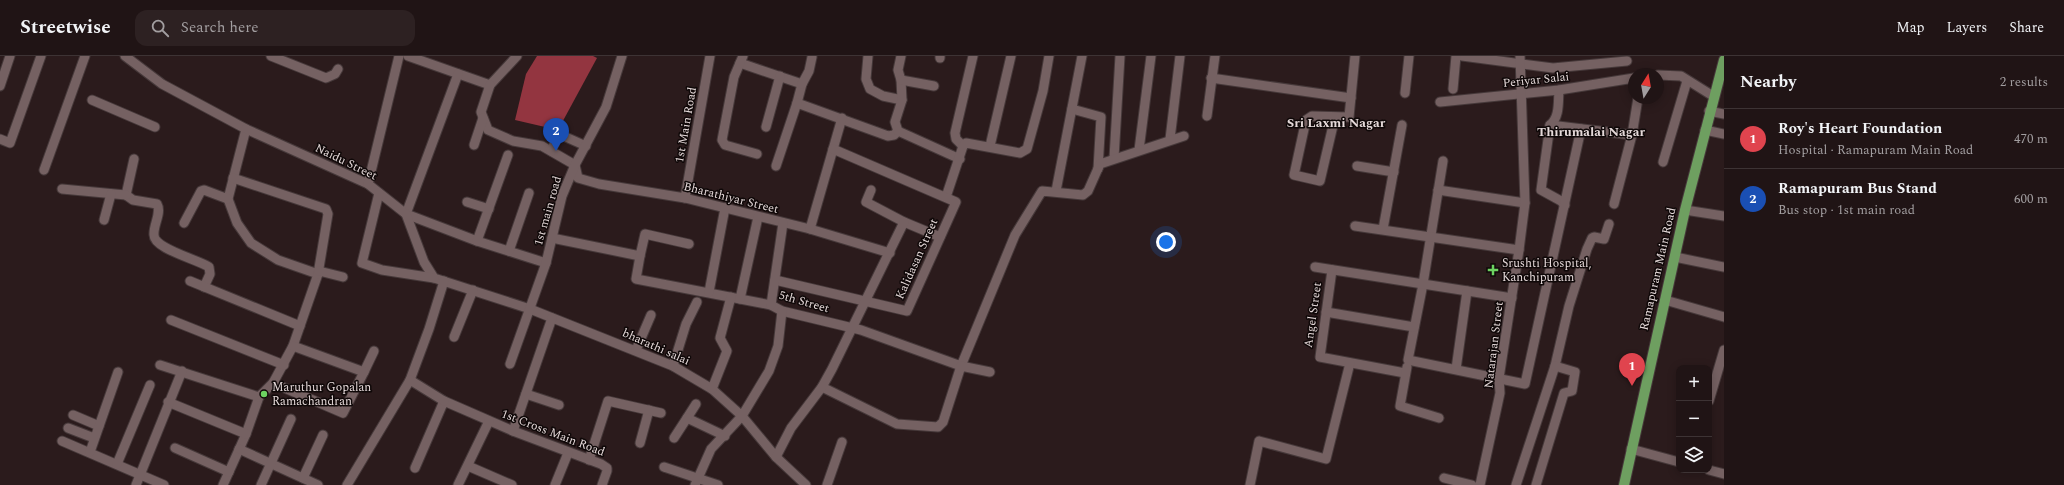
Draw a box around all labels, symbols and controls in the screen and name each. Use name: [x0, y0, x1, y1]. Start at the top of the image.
search box: [135, 10, 415, 46]
text: Streetwise: [20, 13, 111, 42]
text: Search here: [181, 16, 259, 39]
icon: search: [149, 17, 171, 39]
text: Map: [1896, 17, 1925, 38]
text: Layers: [1947, 17, 1987, 38]
text: Share: [2009, 17, 2044, 38]
street label: Periyar Salai: [1502, 67, 1570, 93]
north arrow: [1628, 68, 1664, 104]
text: Nearby: [1740, 69, 1796, 95]
text: 2 results: [2000, 72, 2048, 92]
street label: 1st Main Road: [670, 85, 702, 164]
district label: Sri Laxmi Nagar: [1287, 113, 1386, 133]
text: Roy's Heart Foundation: [1778, 117, 1942, 140]
pin: 2: [543, 118, 569, 151]
district label: Thirumalai Nagar: [1537, 122, 1645, 142]
text: 1: [1749, 129, 1757, 149]
text: 470 m: [2014, 129, 2048, 149]
street label: Naidu Street: [312, 139, 380, 185]
text: Hospital · Ramapuram Main Road: [1778, 140, 1973, 160]
street label: 1st main road: [529, 173, 567, 248]
street label: Bharathiyar Street: [682, 177, 780, 219]
text: Ramapuram Bus Stand: [1778, 177, 1937, 200]
text: 2: [1749, 189, 1757, 209]
text: 600 m: [2014, 189, 2048, 209]
text: Bus stop · 1st main road: [1778, 200, 1915, 220]
street label: Ramapuram Main Road: [1635, 205, 1681, 332]
street label: Kalidasan Street: [891, 216, 943, 302]
your location: [1156, 232, 1176, 252]
place label: Srushti Hospital, Kanchipuram: [1502, 254, 1592, 287]
marker: Srushti Hospital, Kanchipuram: [1487, 264, 1499, 276]
street label: Angel Street: [1299, 281, 1327, 349]
street label: 5th Street: [777, 286, 831, 318]
street label: Natarajan Street: [1479, 301, 1509, 389]
street label: bharathi salai: [619, 324, 693, 370]
pin: 1: [1619, 353, 1645, 386]
map controls: [1676, 365, 1712, 473]
button: +: [1676, 365, 1712, 401]
place label: Maruthur Gopalan Ramachandran: [272, 378, 371, 411]
marker: Maruthur Gopalan Ramachandran: [259, 389, 269, 399]
button: −: [1676, 401, 1712, 437]
street label: 1st Cross Main Road: [498, 404, 608, 462]
button: layers: [1676, 437, 1712, 473]

